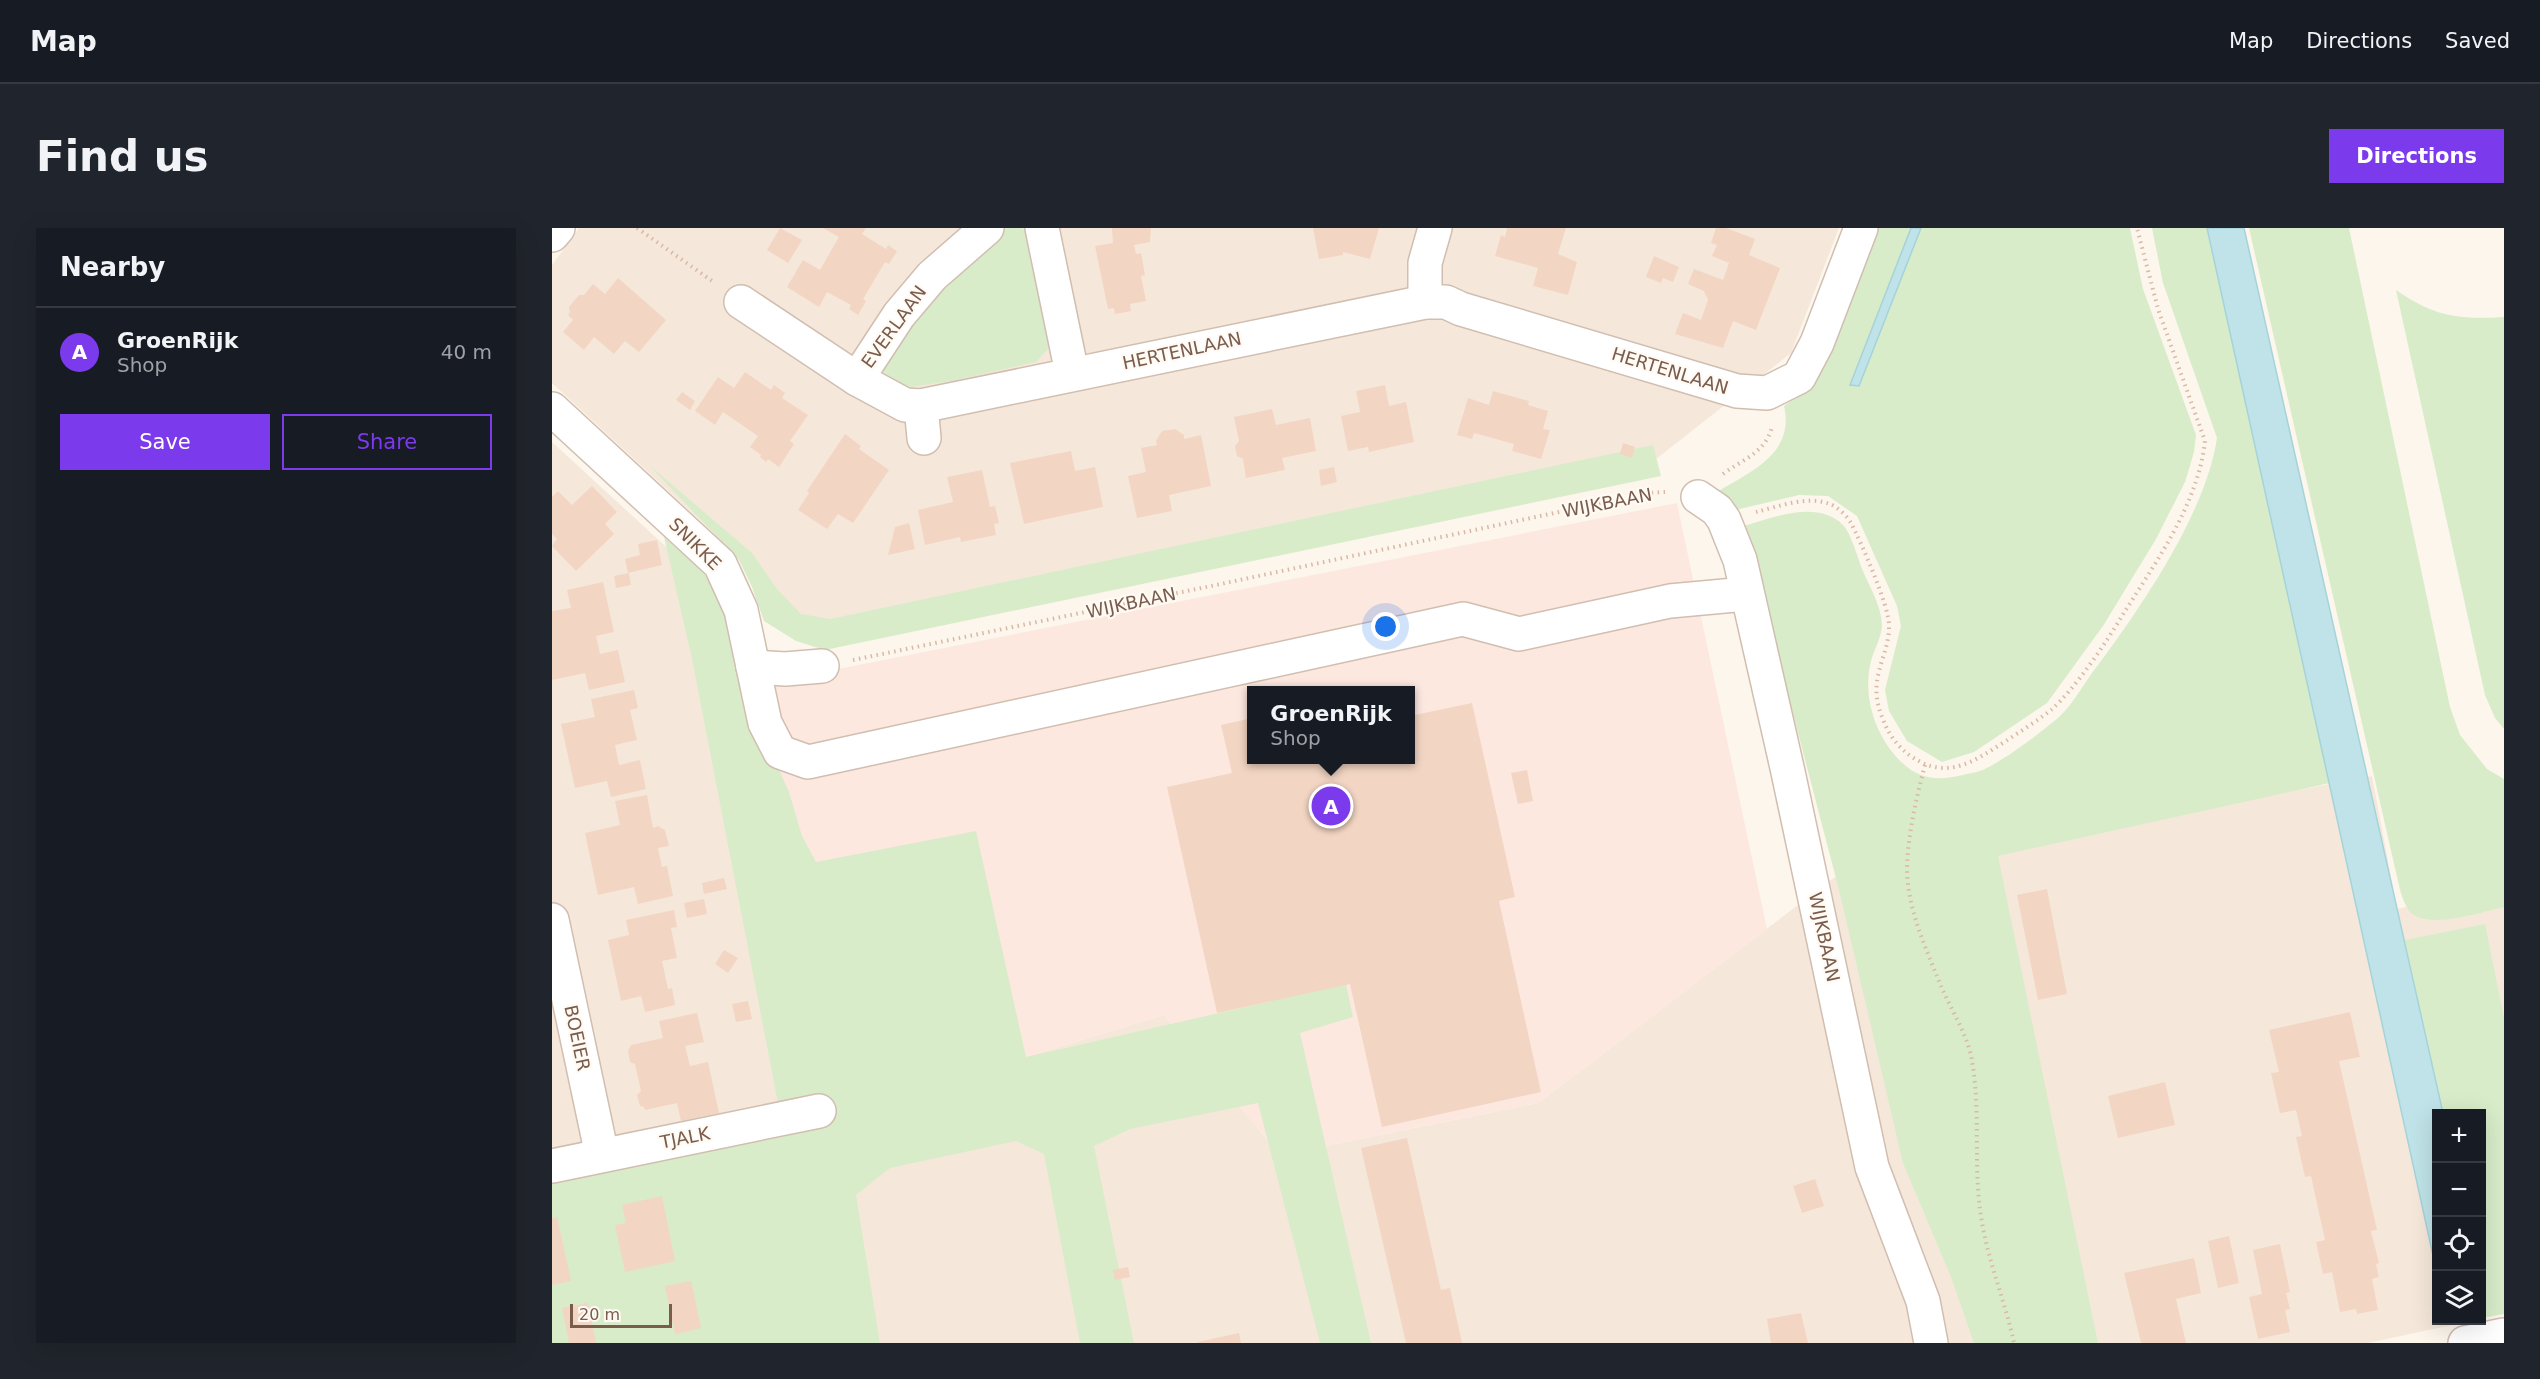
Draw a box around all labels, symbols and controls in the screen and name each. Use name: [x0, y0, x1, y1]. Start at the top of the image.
text: Map: [30, 25, 97, 58]
text: Map: [2229, 29, 2273, 53]
text: Directions: [2306, 29, 2412, 53]
text: Saved: [2445, 29, 2510, 53]
button: Directions: [2329, 129, 2504, 183]
text: Find us: [36, 132, 209, 181]
text: Nearby: [60, 252, 165, 282]
street label: EVERLAAN: [857, 281, 930, 372]
text: GroenRijk: [117, 328, 238, 353]
street label: HERTENLAAN: [1121, 328, 1243, 373]
text: A: [72, 340, 87, 364]
text: 40 m: [441, 340, 492, 364]
street label: HERTENLAAN: [1609, 343, 1731, 398]
text: Shop: [117, 353, 167, 377]
button: Save: [60, 414, 270, 470]
button: Share: [282, 414, 492, 470]
street label: WIJKBAAN: [1560, 484, 1654, 522]
street label: SNIKKE: [665, 513, 726, 574]
street label: WIJKBAAN: [1084, 583, 1178, 622]
your location: [1371, 612, 1400, 641]
popup: [1247, 686, 1415, 764]
text: GroenRijk: [1270, 701, 1392, 726]
text: Shop: [1270, 726, 1321, 750]
pin: A: [1312, 784, 1350, 828]
street label: WIJKBAAN: [1805, 890, 1844, 984]
street label: BOEIER: [560, 1003, 595, 1073]
map controls: [2432, 1109, 2486, 1325]
button: +: [2432, 1109, 2486, 1163]
street label: TJALK: [657, 1122, 713, 1153]
button: −: [2432, 1163, 2486, 1217]
button: locate: [2432, 1217, 2486, 1271]
button: layers: [2432, 1271, 2486, 1325]
scale bar: [570, 1301, 672, 1328]
text: 20 m: [579, 1305, 620, 1324]

